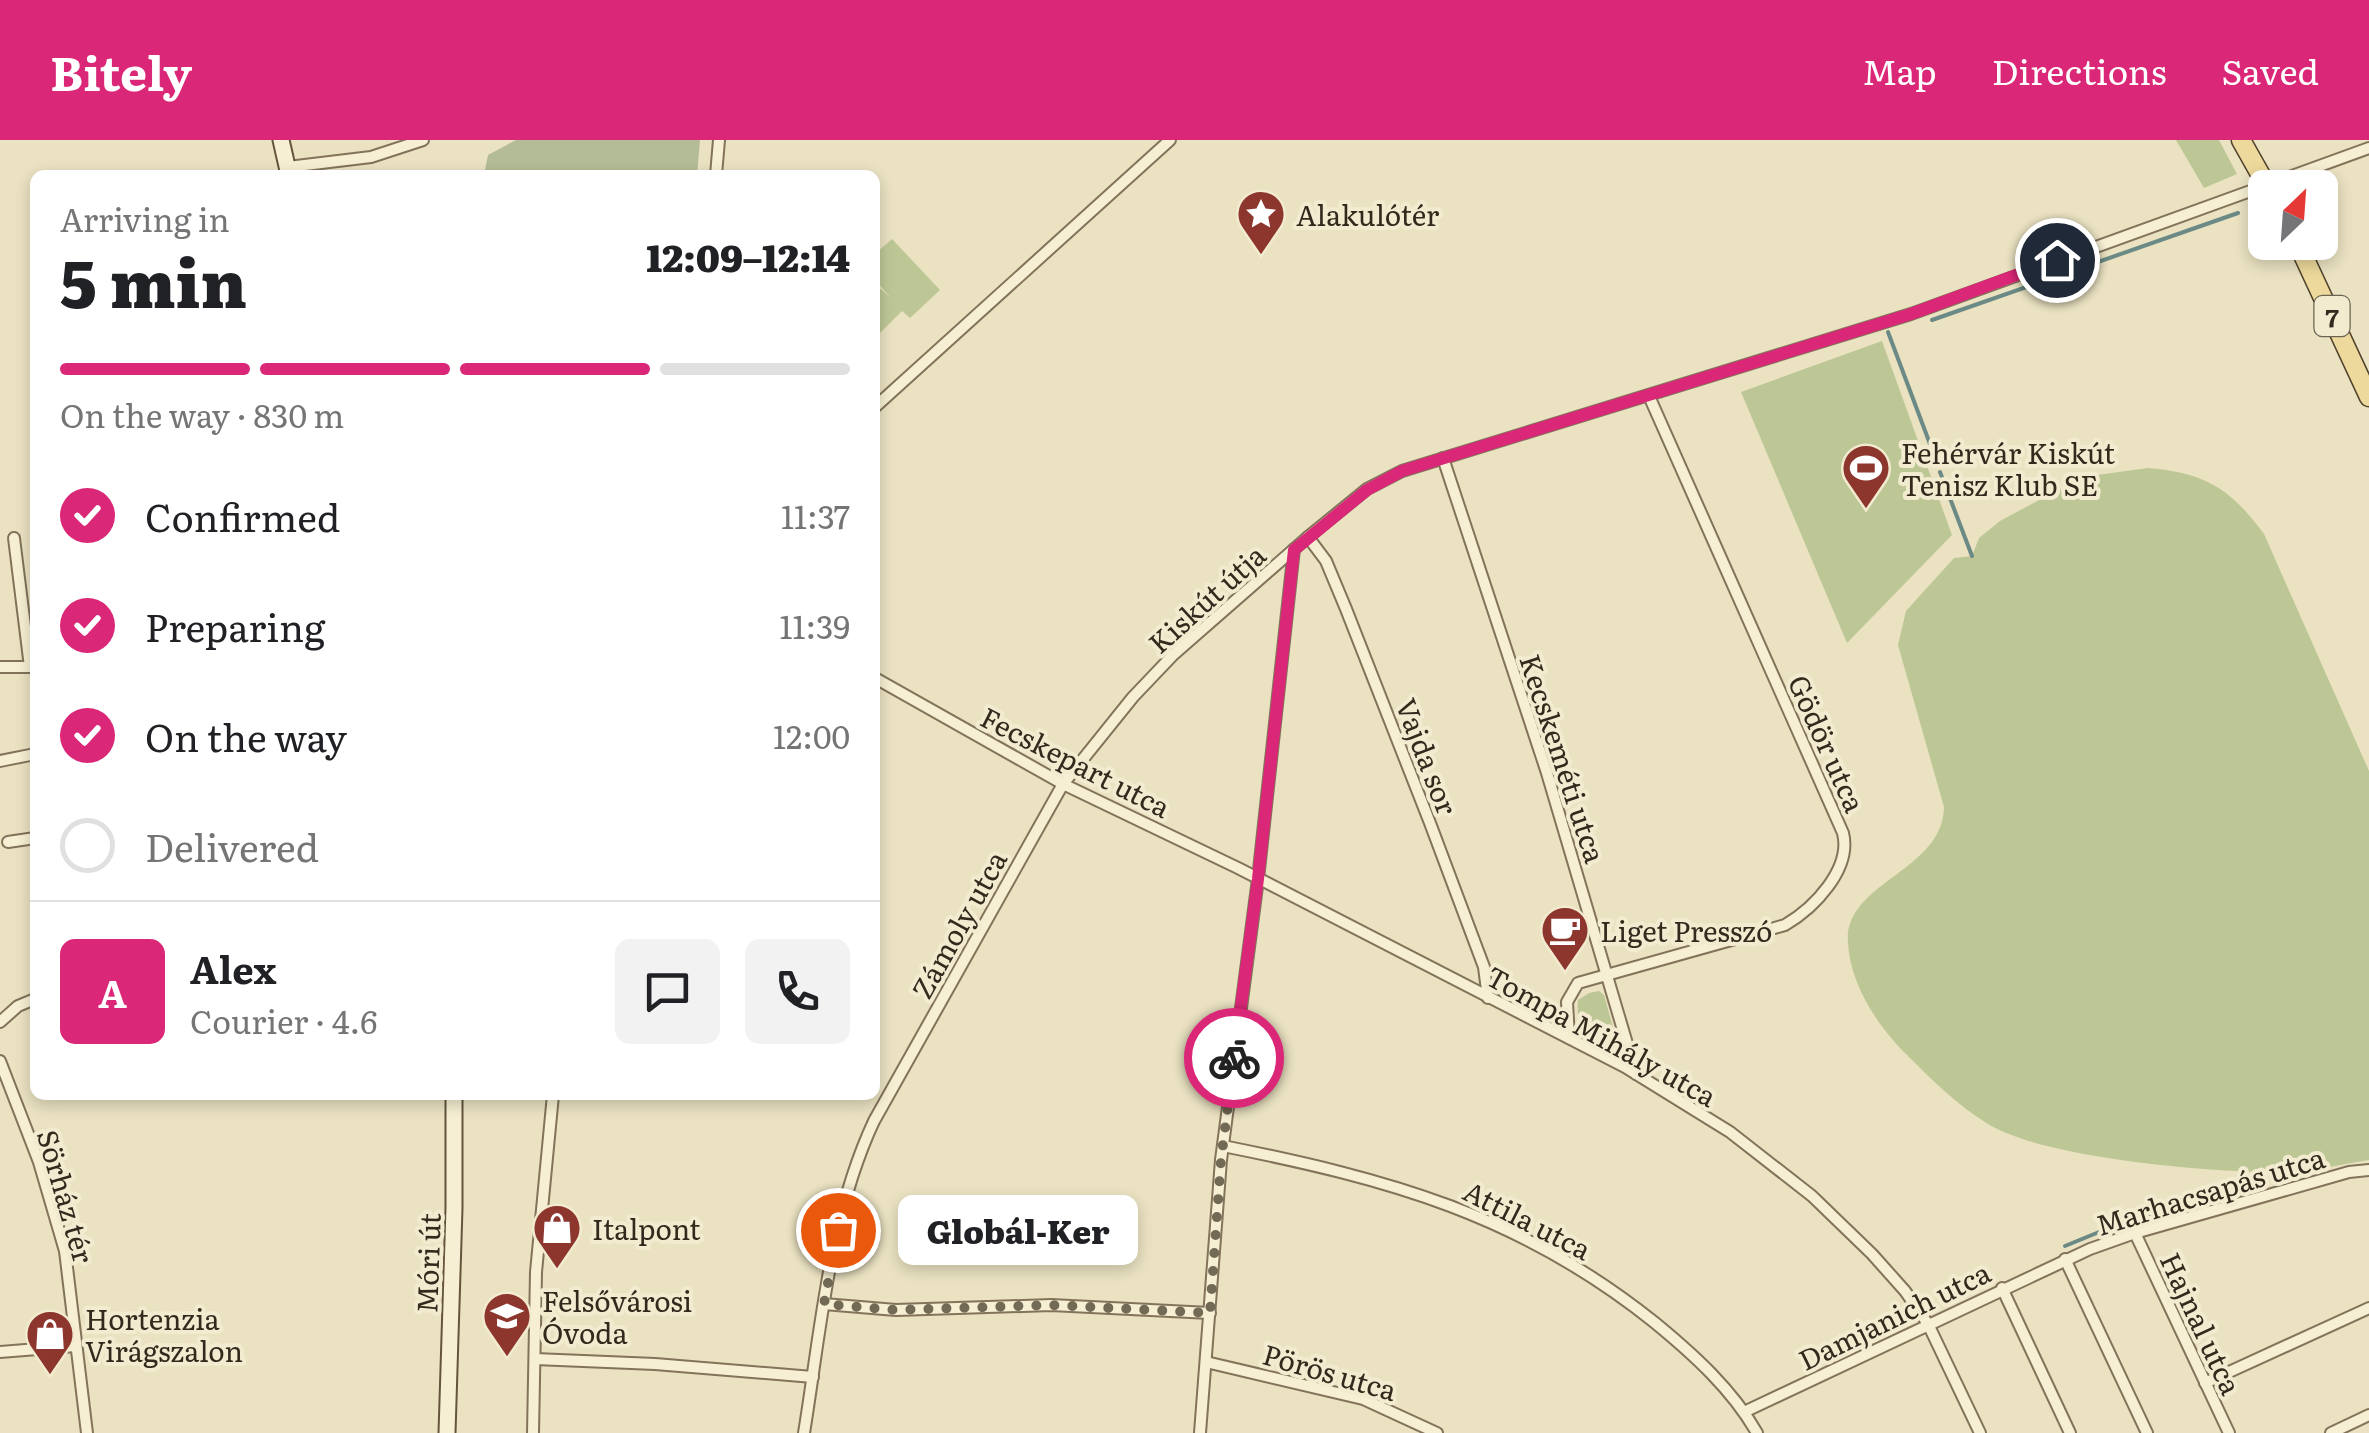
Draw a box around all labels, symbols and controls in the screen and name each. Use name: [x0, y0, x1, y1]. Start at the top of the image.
text: Bitely: [50, 35, 192, 106]
text: Map: [1862, 44, 1937, 96]
text: Directions: [1992, 44, 2167, 96]
text: Saved: [2222, 44, 2319, 96]
north arrow: [2248, 170, 2338, 260]
map controls: [2248, 170, 2338, 260]
place icon: Alakulótér: [1235, 188, 1287, 256]
place label: Alakulótér: [1296, 193, 1440, 235]
text: Arriving in: [60, 194, 230, 242]
pin: [2015, 218, 2100, 303]
text: 12:09–12:14: [646, 227, 850, 284]
text: 5 min: [60, 231, 247, 328]
icon: home: [2030, 233, 2085, 288]
road number: 7: [2314, 296, 2350, 336]
text: On the way · 830 m: [60, 390, 344, 438]
place label: Fehérvár Kiskút Tenisz Klub SE: [1901, 431, 2116, 505]
sports icon: Fehérvár Kiskút Tenisz Klub SE: [1840, 442, 1892, 510]
text: Confirmed: [145, 487, 340, 544]
icon: check: [60, 488, 115, 543]
text: 11:37: [781, 491, 850, 539]
street label: Kiskút útja: [1138, 534, 1274, 662]
text: Preparing: [145, 597, 325, 654]
icon: check: [60, 598, 115, 653]
text: 11:39: [780, 601, 850, 649]
street label: Kecskeméti utca: [1510, 648, 1618, 868]
street label: Gödör utca: [1779, 668, 1877, 818]
street label: Vajda sor: [1387, 692, 1470, 821]
street label: Fecskepart utca: [974, 695, 1178, 827]
text: On the way: [145, 707, 347, 764]
icon: check: [60, 708, 115, 763]
text: 12:00: [773, 711, 850, 759]
text: Delivered: [145, 817, 319, 874]
street label: Zámoly utca: [900, 842, 1016, 1006]
cafe icon: Liget Presszó: [1539, 904, 1591, 972]
place label: Liget Presszó: [1600, 909, 1772, 951]
text: Alex: [190, 939, 276, 996]
button: chat: [615, 939, 720, 1044]
button: phone: [745, 939, 850, 1044]
street label: Tompa Mihály utca: [1479, 954, 1725, 1116]
text: A: [98, 963, 127, 1020]
text: Courier · 4.6: [190, 996, 377, 1044]
courier: [1184, 1008, 1284, 1108]
icon: bike: [1207, 1031, 1262, 1086]
street label: Sörház tér: [28, 1124, 106, 1268]
street label: Marhacsapás utca: [2090, 1135, 2330, 1245]
street label: Attila utca: [1457, 1169, 1599, 1269]
pin: [796, 1188, 881, 1273]
callout: Globál-Ker: [898, 1195, 1138, 1265]
shop icon: Italpont: [531, 1202, 583, 1270]
icon: bag: [811, 1203, 866, 1258]
text: Globál-Ker: [926, 1206, 1110, 1254]
place label: Italpont: [592, 1207, 701, 1249]
street label: Móri út: [404, 1212, 450, 1314]
street label: Hajnal utca: [2151, 1245, 2253, 1401]
street label: Damjanich utca: [1791, 1250, 1997, 1380]
place label: Felsővárosi Óvoda: [542, 1279, 692, 1353]
school or university icon: Felsővárosi Óvoda: [481, 1290, 533, 1358]
place label: Hortenzia Virágszalon: [85, 1297, 243, 1371]
shop icon: Hortenzia Virágszalon: [24, 1308, 76, 1376]
street label: Pörös utca: [1258, 1332, 1402, 1410]

